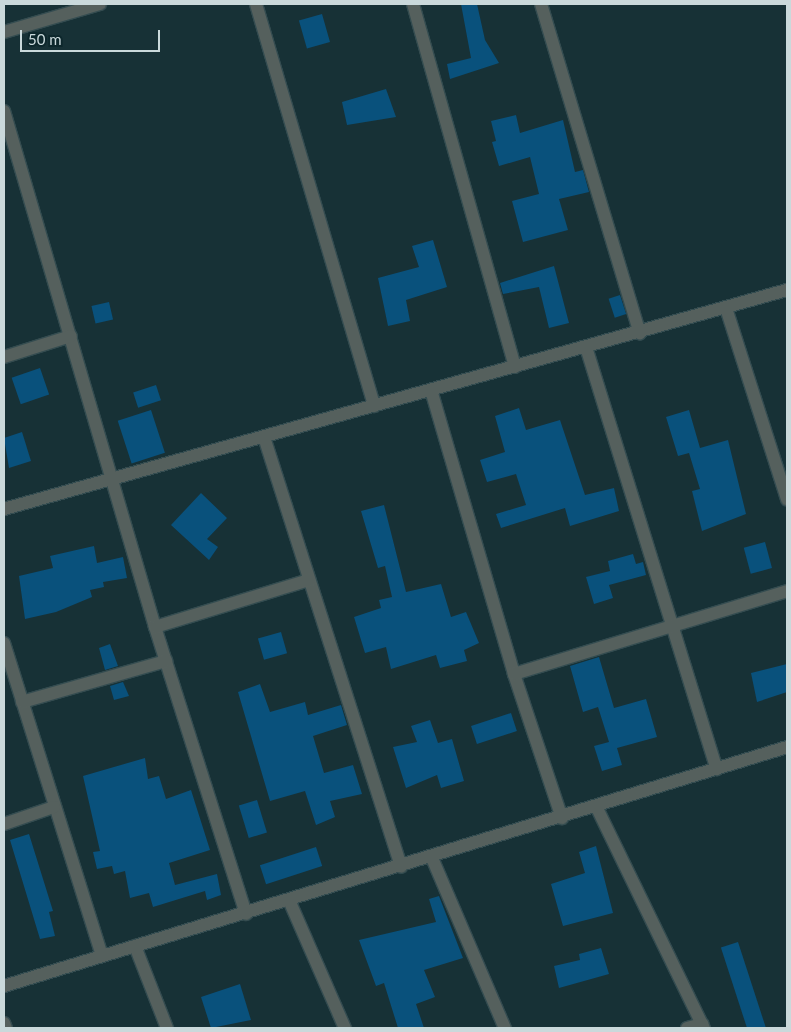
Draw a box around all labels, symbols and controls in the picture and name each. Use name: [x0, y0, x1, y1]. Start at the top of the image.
scale bar: [22, 20, 162, 52]
text: 50 m: [28, 30, 62, 48]

